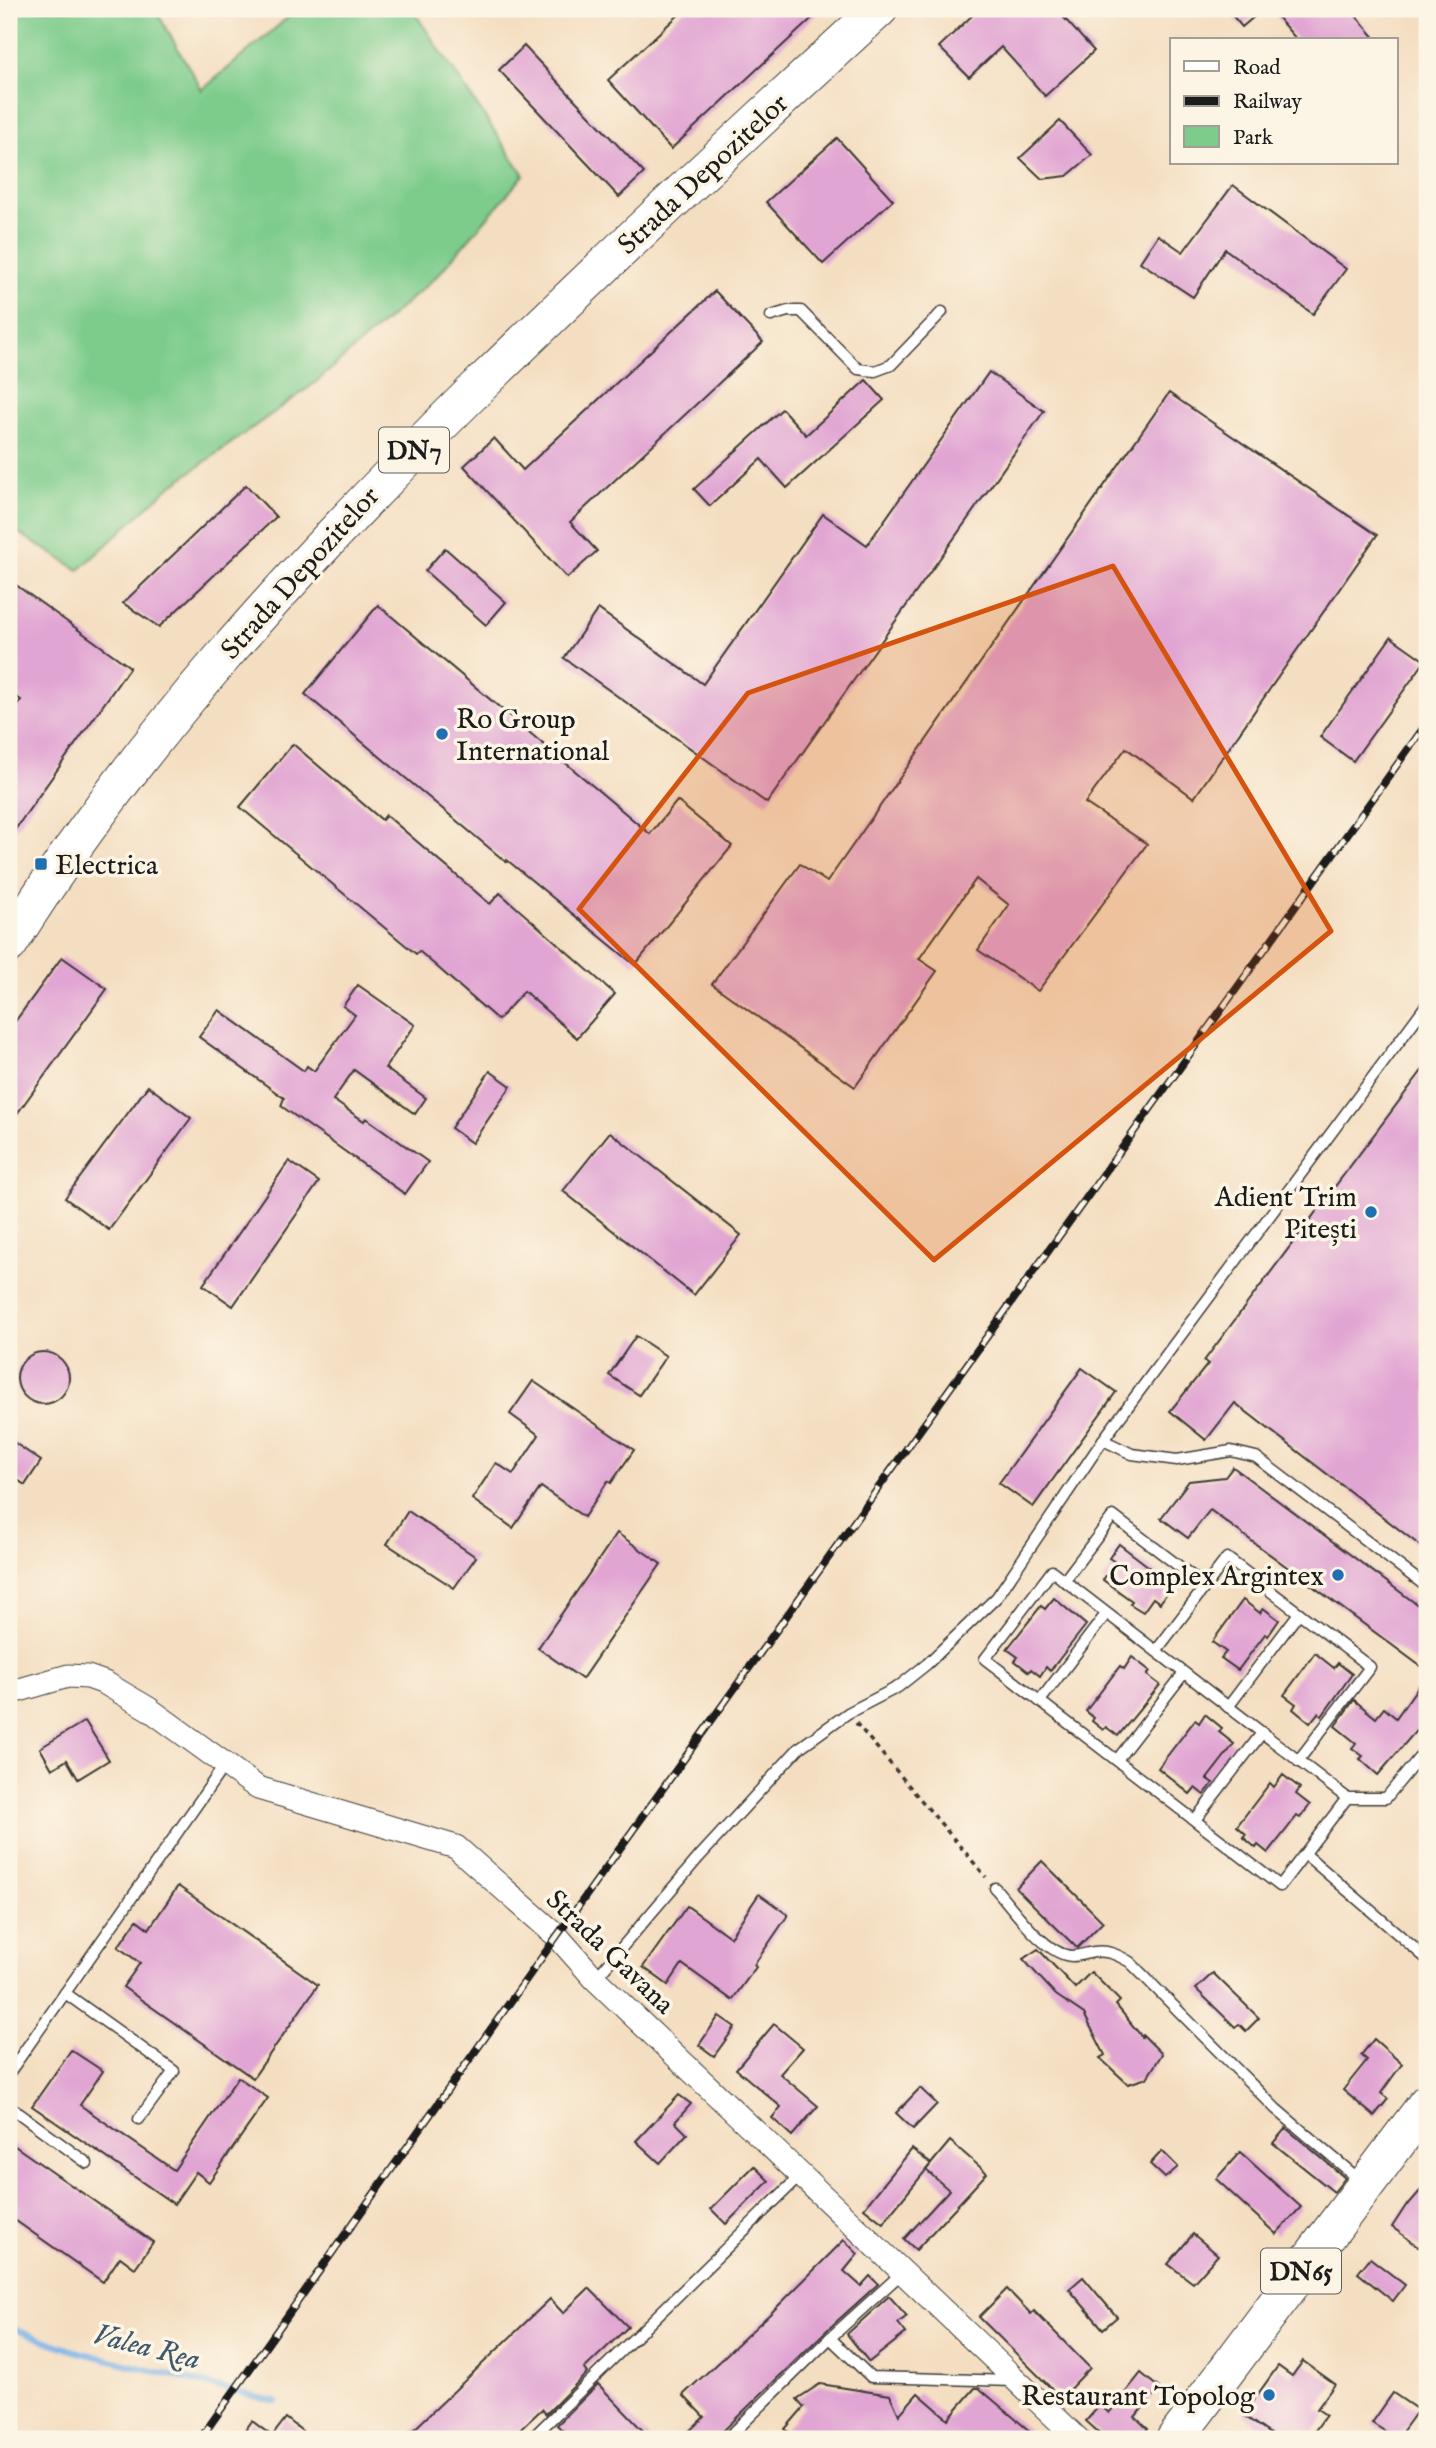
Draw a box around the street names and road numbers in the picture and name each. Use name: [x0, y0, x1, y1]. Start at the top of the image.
street label: Strada Depozitelor: [611, 87, 796, 263]
road number: DN7: [379, 428, 449, 472]
street label: Strada Depozitelor: [214, 480, 388, 667]
street label: Strada Gavana: [538, 1883, 681, 2023]
road number: DN65: [1261, 2248, 1341, 2294]

